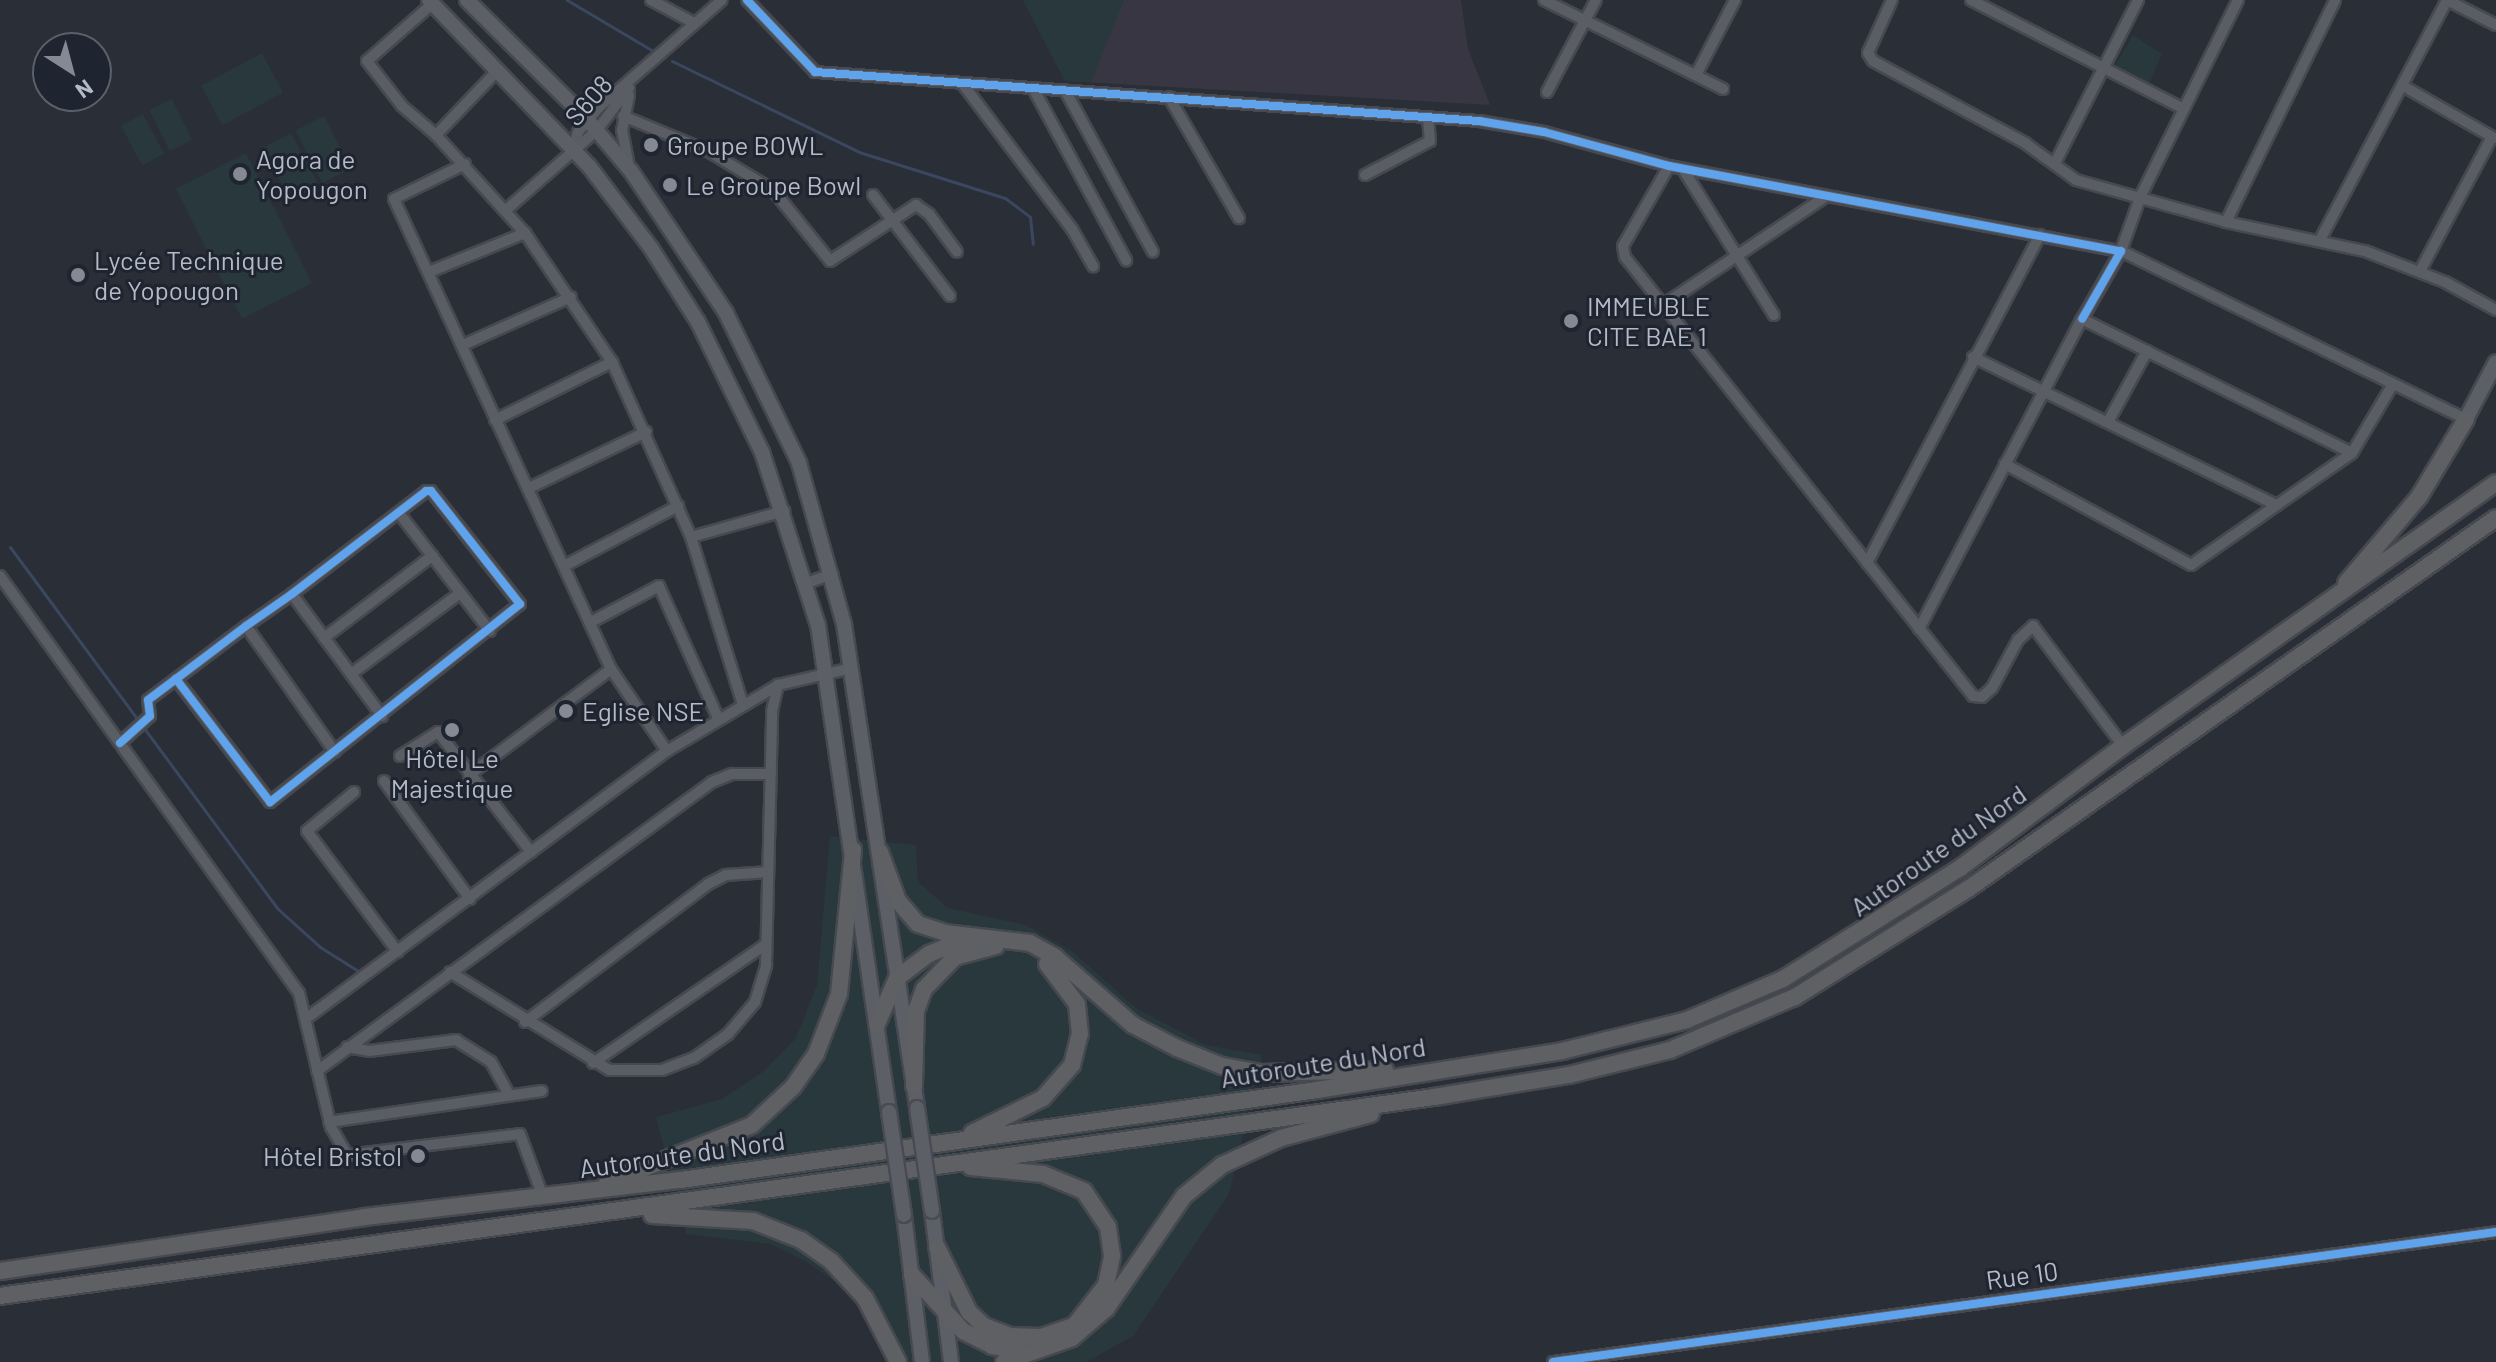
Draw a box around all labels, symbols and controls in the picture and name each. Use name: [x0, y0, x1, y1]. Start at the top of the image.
north arrow: [32, 32, 112, 112]
street label: S608: [558, 68, 618, 132]
text: N: [71, 75, 99, 105]
place label: Groupe BOWL: [667, 129, 823, 161]
marker: Groupe BOWL: [642, 136, 660, 154]
place label: Agora de Yopougon: [256, 143, 368, 204]
marker: Agora de Yopougon: [231, 165, 249, 183]
place label: Le Groupe Bowl: [686, 169, 861, 201]
marker: Le Groupe Bowl: [661, 176, 679, 194]
place label: Lycée Technique de Yopougon: [94, 244, 284, 306]
marker: Lycée Technique de Yopougon: [69, 266, 87, 284]
place label: IMMEUBLE CITE BAE 1: [1587, 290, 1710, 352]
marker: IMMEUBLE CITE BAE 1: [1562, 312, 1580, 330]
place label: Eglise NSE: [582, 695, 704, 727]
marker: Eglise NSE: [557, 702, 575, 720]
marker: Hôtel Le Majestique: [443, 721, 461, 739]
place label: Hôtel Le Majestique: [391, 742, 513, 804]
street label: Autoroute du Nord: [1844, 778, 2032, 922]
street label: Autoroute du Nord: [1218, 1030, 1428, 1094]
street label: Autoroute du Nord: [577, 1124, 787, 1184]
place label: Hôtel Bristol: [263, 1140, 402, 1172]
marker: Hôtel Bristol: [409, 1147, 427, 1165]
street label: Rue 10: [1984, 1254, 2060, 1296]

